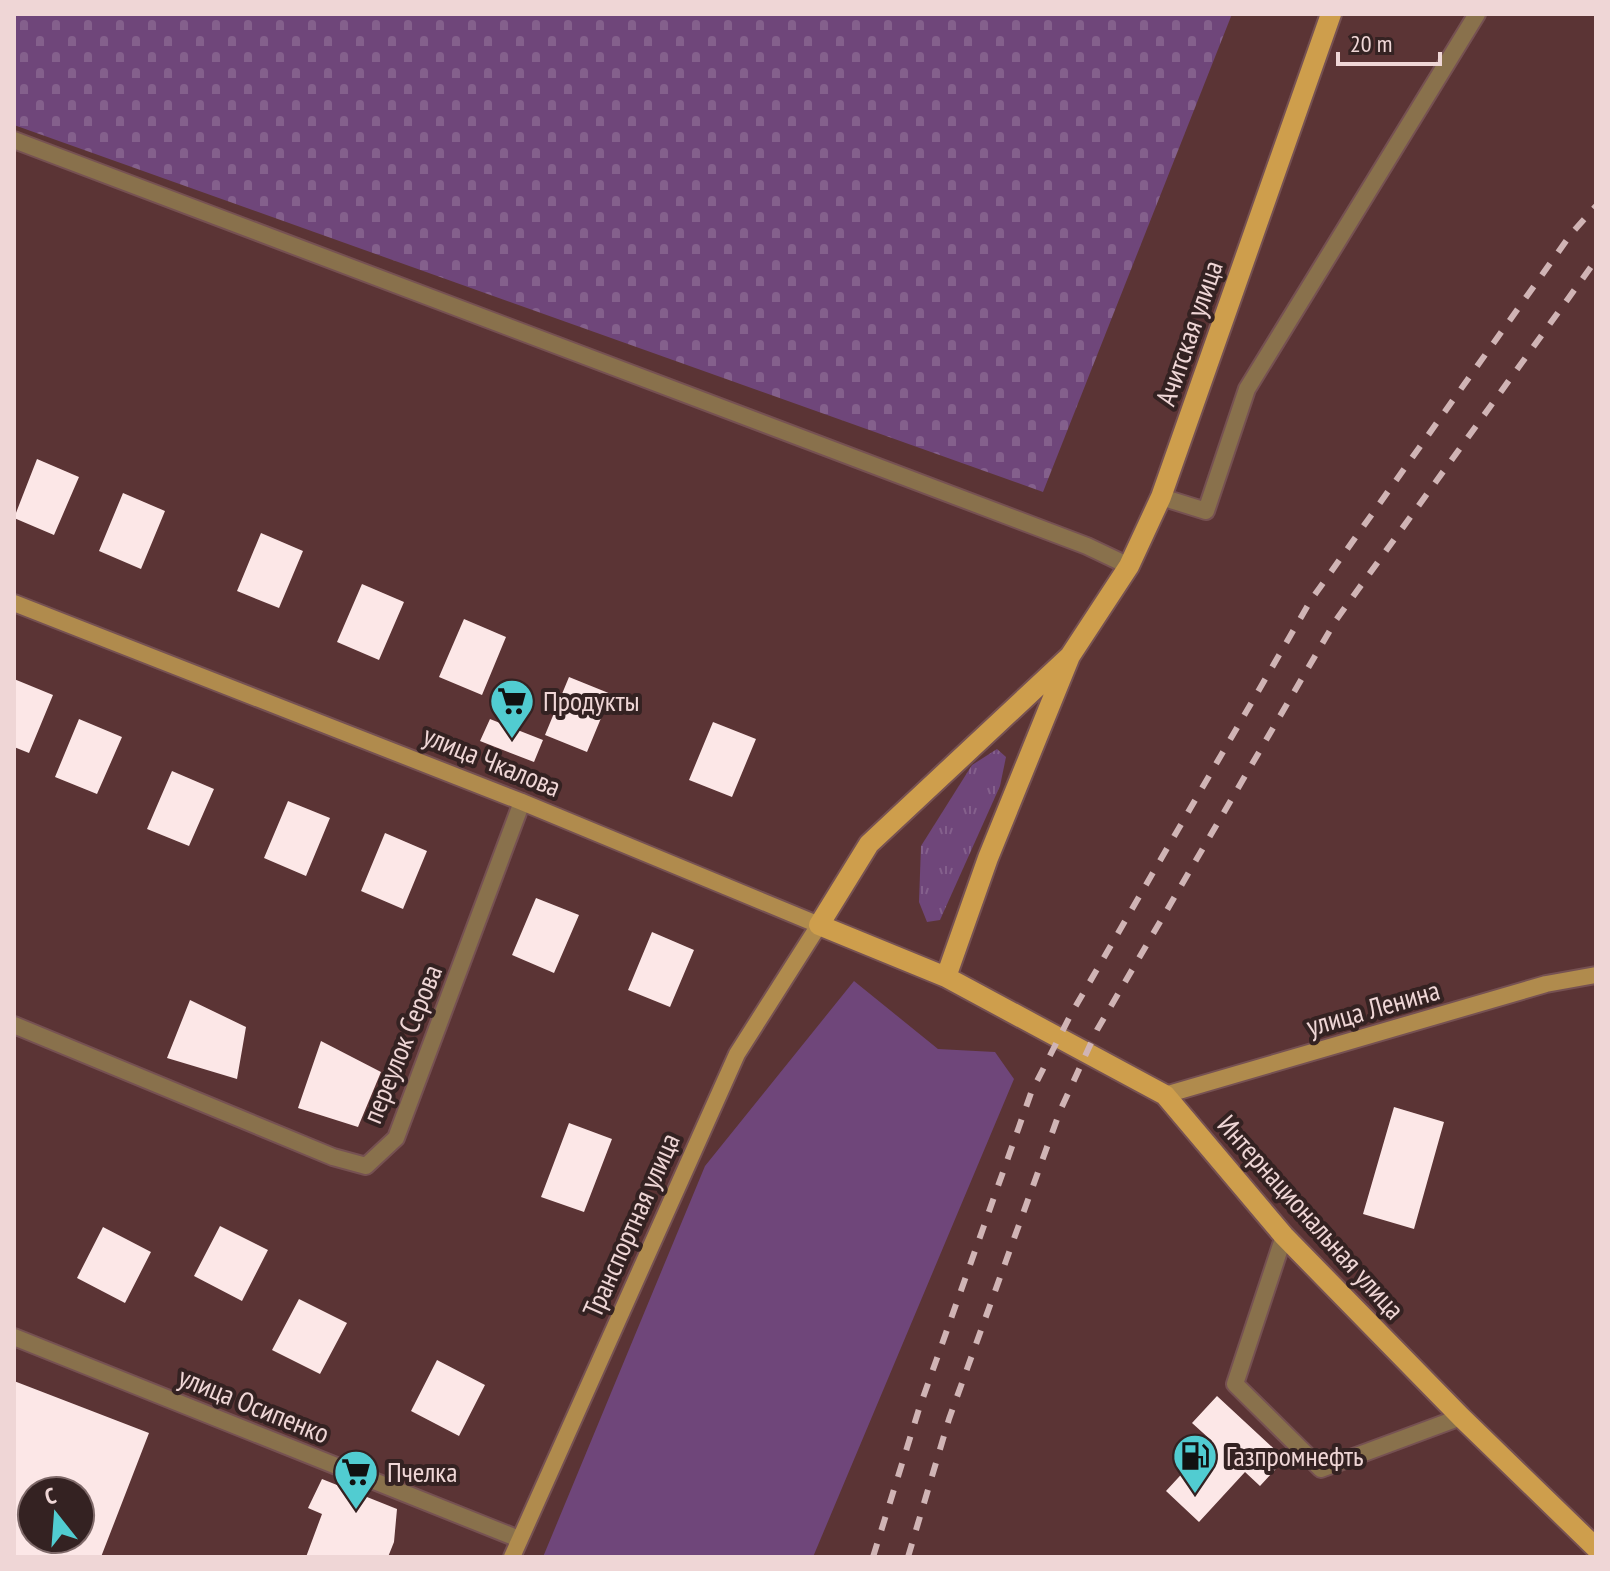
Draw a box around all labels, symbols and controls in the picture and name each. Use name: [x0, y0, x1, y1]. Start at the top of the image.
scale bar: [1338, 16, 1440, 66]
text: 20 m: [1350, 28, 1392, 59]
street label: Ачитская улица: [1146, 255, 1231, 410]
supermarket icon: Продукты: [488, 677, 536, 740]
place label: Продукты: [543, 682, 640, 719]
street label: улица Чкалова: [418, 716, 566, 805]
street label: переулок Серова: [353, 959, 450, 1129]
street label: улица Ленина: [1302, 971, 1444, 1044]
street label: Интернациональная улица: [1210, 1107, 1413, 1327]
street label: Транспортная улица: [573, 1127, 688, 1323]
street label: улица Осипенко: [173, 1358, 335, 1452]
fuel station icon: Газпромнефть: [1171, 1432, 1219, 1495]
place label: Газпромнефть: [1226, 1437, 1364, 1474]
supermarket icon: Пчелка: [332, 1448, 380, 1511]
place label: Пчелка: [387, 1453, 457, 1490]
north arrow: [16, 1475, 96, 1555]
text: С: [41, 1481, 59, 1511]

